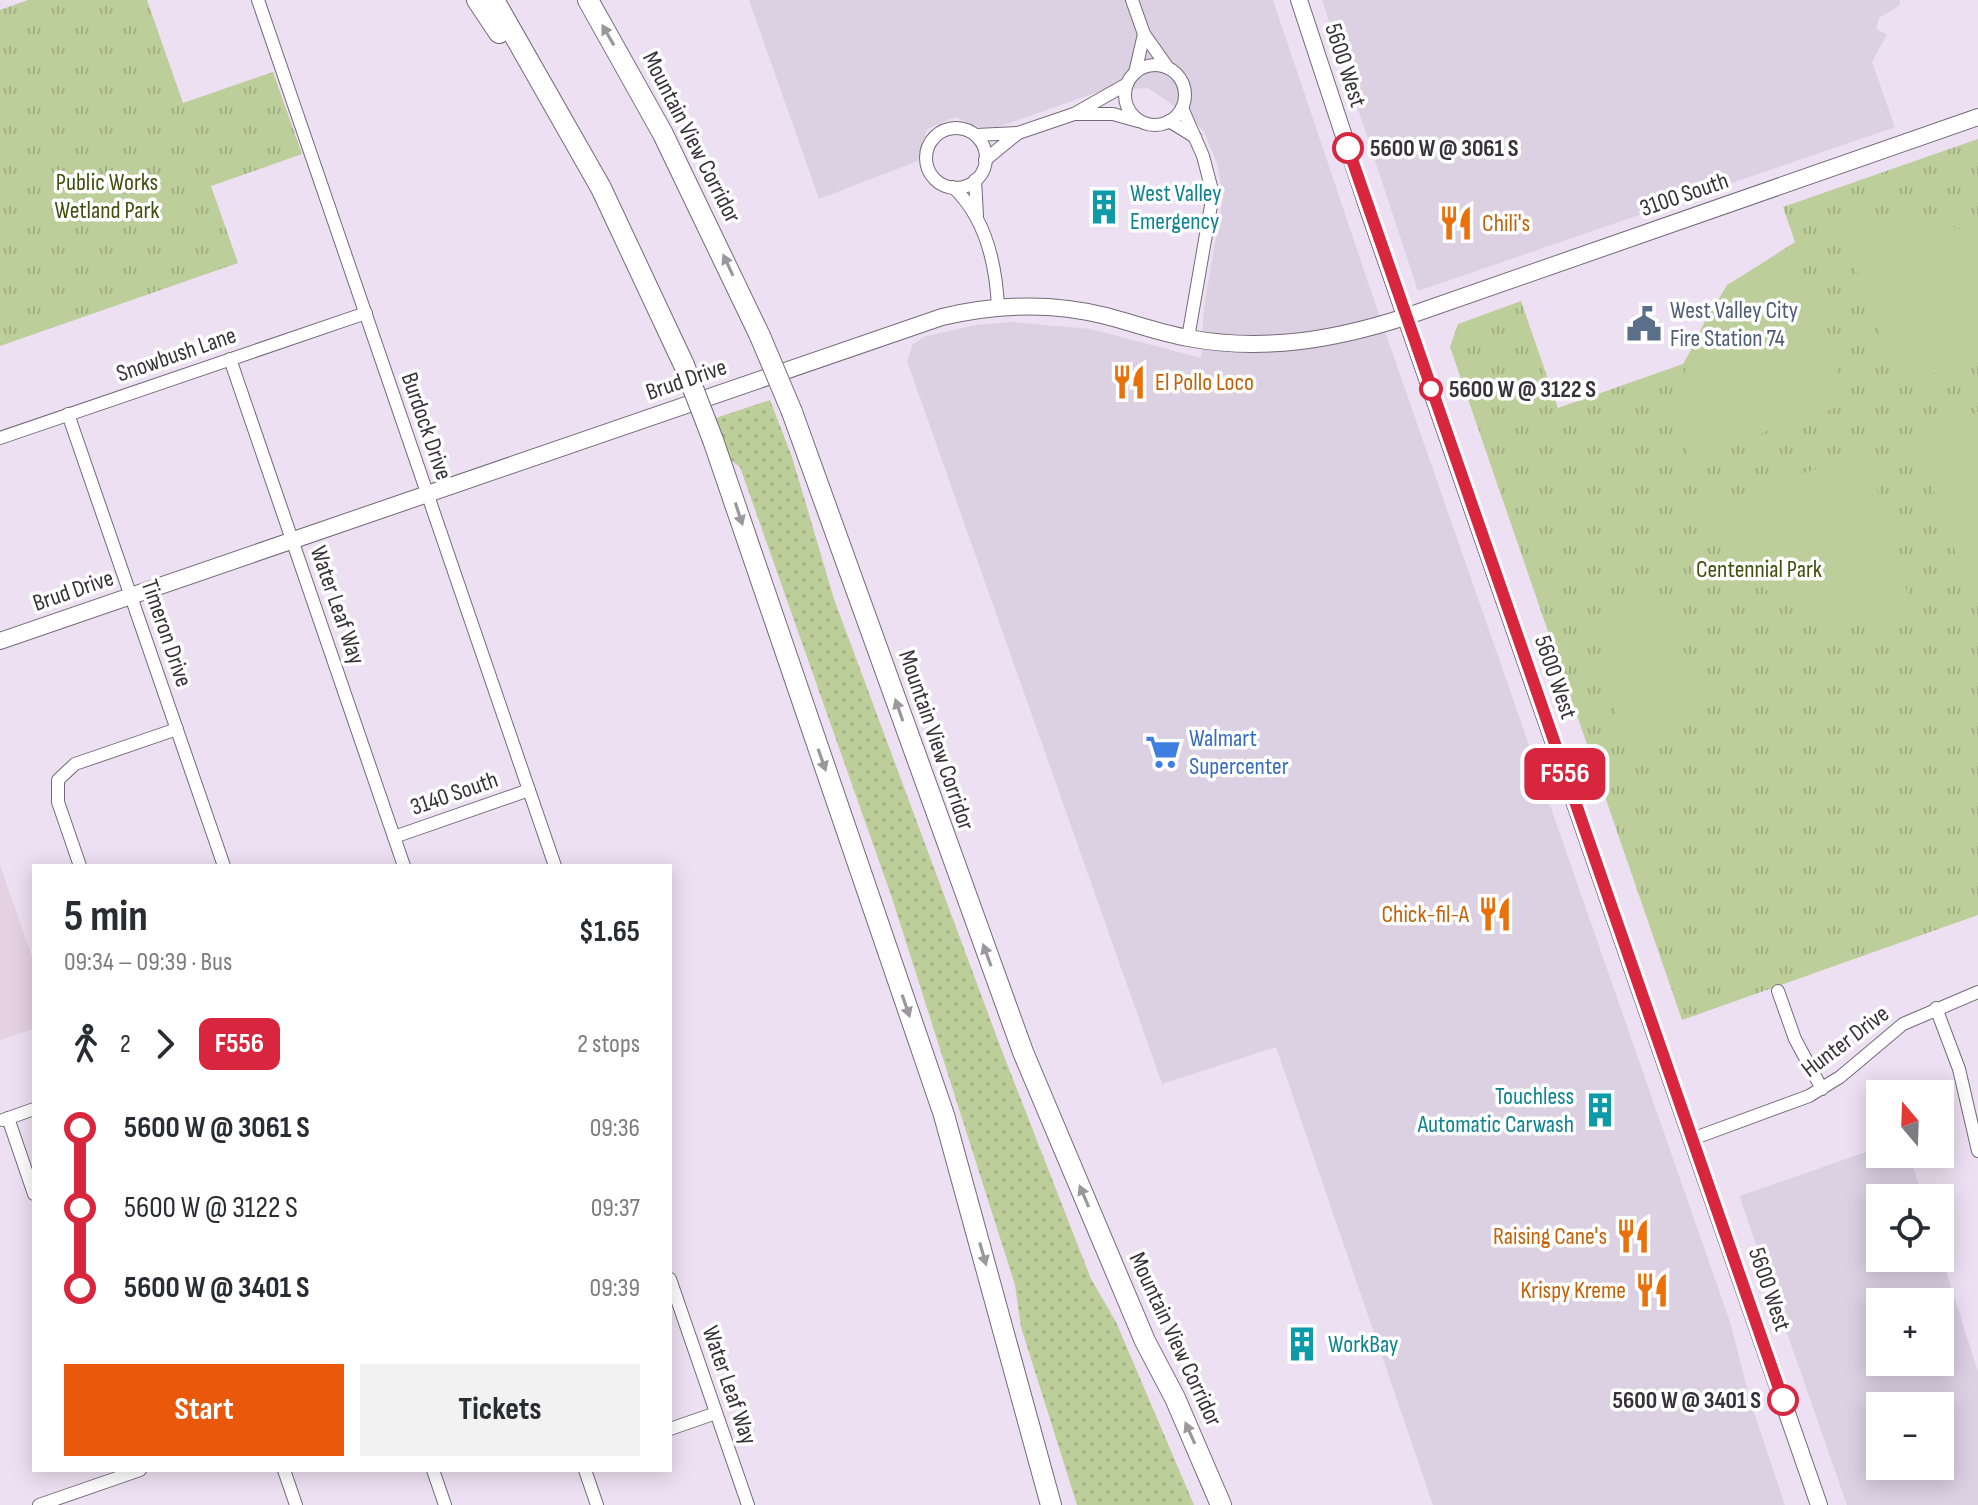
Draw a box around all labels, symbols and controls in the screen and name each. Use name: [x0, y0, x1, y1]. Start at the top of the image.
street label: 5600 West: [1318, 20, 1373, 111]
one-way arrow: [601, 23, 615, 46]
street label: Mountain View Corridor: [636, 47, 747, 228]
marker: 5600 W @ 3061 S: [1333, 133, 1363, 163]
place label: 5600 W @ 3061 S: [1370, 134, 1519, 163]
street label: 3100 South: [1636, 166, 1732, 223]
park label: Public Works Wetland Park: [54, 168, 160, 225]
place label: West Valley Emergency: [1130, 179, 1222, 236]
building icon: West Valley Emergency: [1085, 188, 1123, 226]
restaurant icon: Chili's: [1437, 204, 1475, 242]
place label: Chili's: [1482, 209, 1530, 238]
one-way arrow: [721, 254, 735, 277]
place label: West Valley City Fire Station 74: [1670, 296, 1798, 353]
public building icon: West Valley City Fire Station 74: [1625, 305, 1663, 343]
street label: Snowbush Lane: [113, 320, 240, 388]
street label: Brud Drive: [642, 352, 730, 407]
restaurant icon: El Pollo Loco: [1110, 363, 1148, 401]
place label: El Pollo Loco: [1155, 368, 1254, 397]
street label: Burdock Drive: [395, 369, 458, 484]
place label: 5600 W @ 3122 S: [1449, 375, 1596, 404]
marker: 5600 W @ 3122 S: [1420, 378, 1442, 400]
one-way arrow: [734, 502, 746, 526]
street label: Water Leaf Way: [304, 542, 371, 668]
park label: Centennial Park: [1696, 555, 1822, 584]
street label: Brud Drive: [29, 563, 117, 618]
street label: Timeron Drive: [135, 576, 198, 691]
street label: 5600 West: [1528, 632, 1583, 723]
street label: Mountain View Corridor: [892, 646, 981, 834]
one-way arrow: [892, 698, 905, 722]
place label: Walmart Supercenter: [1189, 724, 1289, 781]
supermarket icon: Walmart Supercenter: [1144, 733, 1182, 771]
one-way arrow: [817, 748, 829, 772]
line badge: F556: [1509, 748, 1621, 800]
text: F556: [1540, 757, 1590, 790]
street label: 3140 South: [406, 765, 502, 822]
text: 5 min: [64, 890, 148, 943]
restaurant icon: Chick-fil-A: [1476, 895, 1514, 933]
place label: Chick-fil-A: [1381, 900, 1470, 929]
text: $1.65: [579, 914, 640, 950]
one-way arrow: [980, 943, 993, 967]
text: 09:34 – 09:39 · Bus: [64, 947, 232, 978]
one-way arrow: [901, 994, 913, 1018]
street label: Hunter Drive: [1796, 999, 1895, 1084]
icon: walk: [64, 1022, 108, 1066]
icon: forward: [143, 1022, 187, 1066]
text: F556: [215, 1027, 264, 1060]
text: 2: [120, 1029, 131, 1060]
text: 2 stops: [577, 1029, 640, 1060]
north arrow: [1866, 1080, 1954, 1168]
map controls: [1866, 1080, 1954, 1480]
place label: Touchless Automatic Carwash: [1417, 1082, 1574, 1139]
building icon: Touchless Automatic Carwash: [1581, 1091, 1619, 1129]
text: 5600 W @ 3061 S: [124, 1110, 310, 1146]
text: 09:36: [590, 1113, 640, 1144]
button: locate: [1866, 1184, 1954, 1272]
one-way arrow: [1077, 1185, 1090, 1208]
text: 5600 W @ 3122 S: [124, 1190, 298, 1226]
text: 09:37: [591, 1193, 640, 1224]
restaurant icon: Raising Cane's: [1614, 1217, 1652, 1255]
place label: Raising Cane's: [1493, 1222, 1607, 1251]
one-way arrow: [978, 1242, 990, 1267]
street label: 5600 West: [1742, 1244, 1797, 1335]
street label: Mountain View Corridor: [1123, 1248, 1229, 1431]
text: 5600 W @ 3401 S: [124, 1270, 310, 1306]
restaurant icon: Krispy Kreme: [1633, 1271, 1671, 1309]
text: 09:39: [590, 1273, 640, 1304]
place label: Krispy Kreme: [1521, 1276, 1626, 1305]
button: +: [1866, 1288, 1954, 1376]
street label: Water Leaf Way: [696, 1322, 763, 1448]
building icon: WorkBay: [1283, 1325, 1321, 1363]
place label: WorkBay: [1328, 1330, 1398, 1359]
button: Start: [64, 1364, 344, 1456]
button: Tickets: [360, 1364, 640, 1456]
marker: 5600 W @ 3401 S: [1768, 1385, 1798, 1415]
place label: 5600 W @ 3401 S: [1613, 1386, 1761, 1415]
button: −: [1866, 1392, 1954, 1480]
one-way arrow: [1184, 1421, 1197, 1445]

